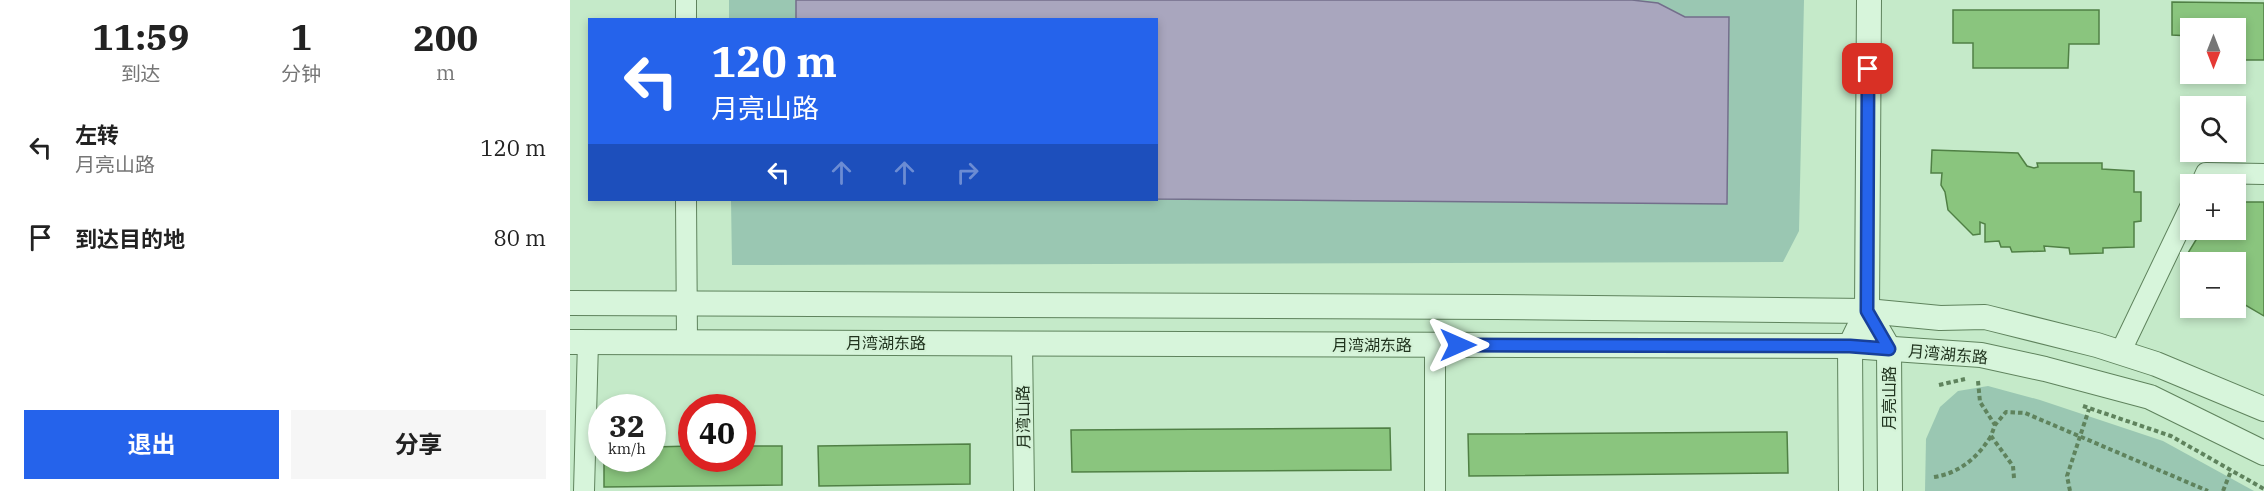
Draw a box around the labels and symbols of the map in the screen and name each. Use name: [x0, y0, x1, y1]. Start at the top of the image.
north arrow: [2180, 18, 2246, 84]
pin: [1842, 43, 1893, 94]
position arrow: [1426, 313, 1490, 377]
street label: 月湾湖东路: [846, 333, 926, 353]
street label: 月湾湖东路: [1332, 335, 1412, 355]
street label: 月湾湖东路: [1907, 341, 1989, 367]
street label: 月亮山路: [1879, 366, 1899, 430]
street label: 月湾山路: [1012, 385, 1034, 449]
speed limit sign: 40: [678, 394, 756, 472]

